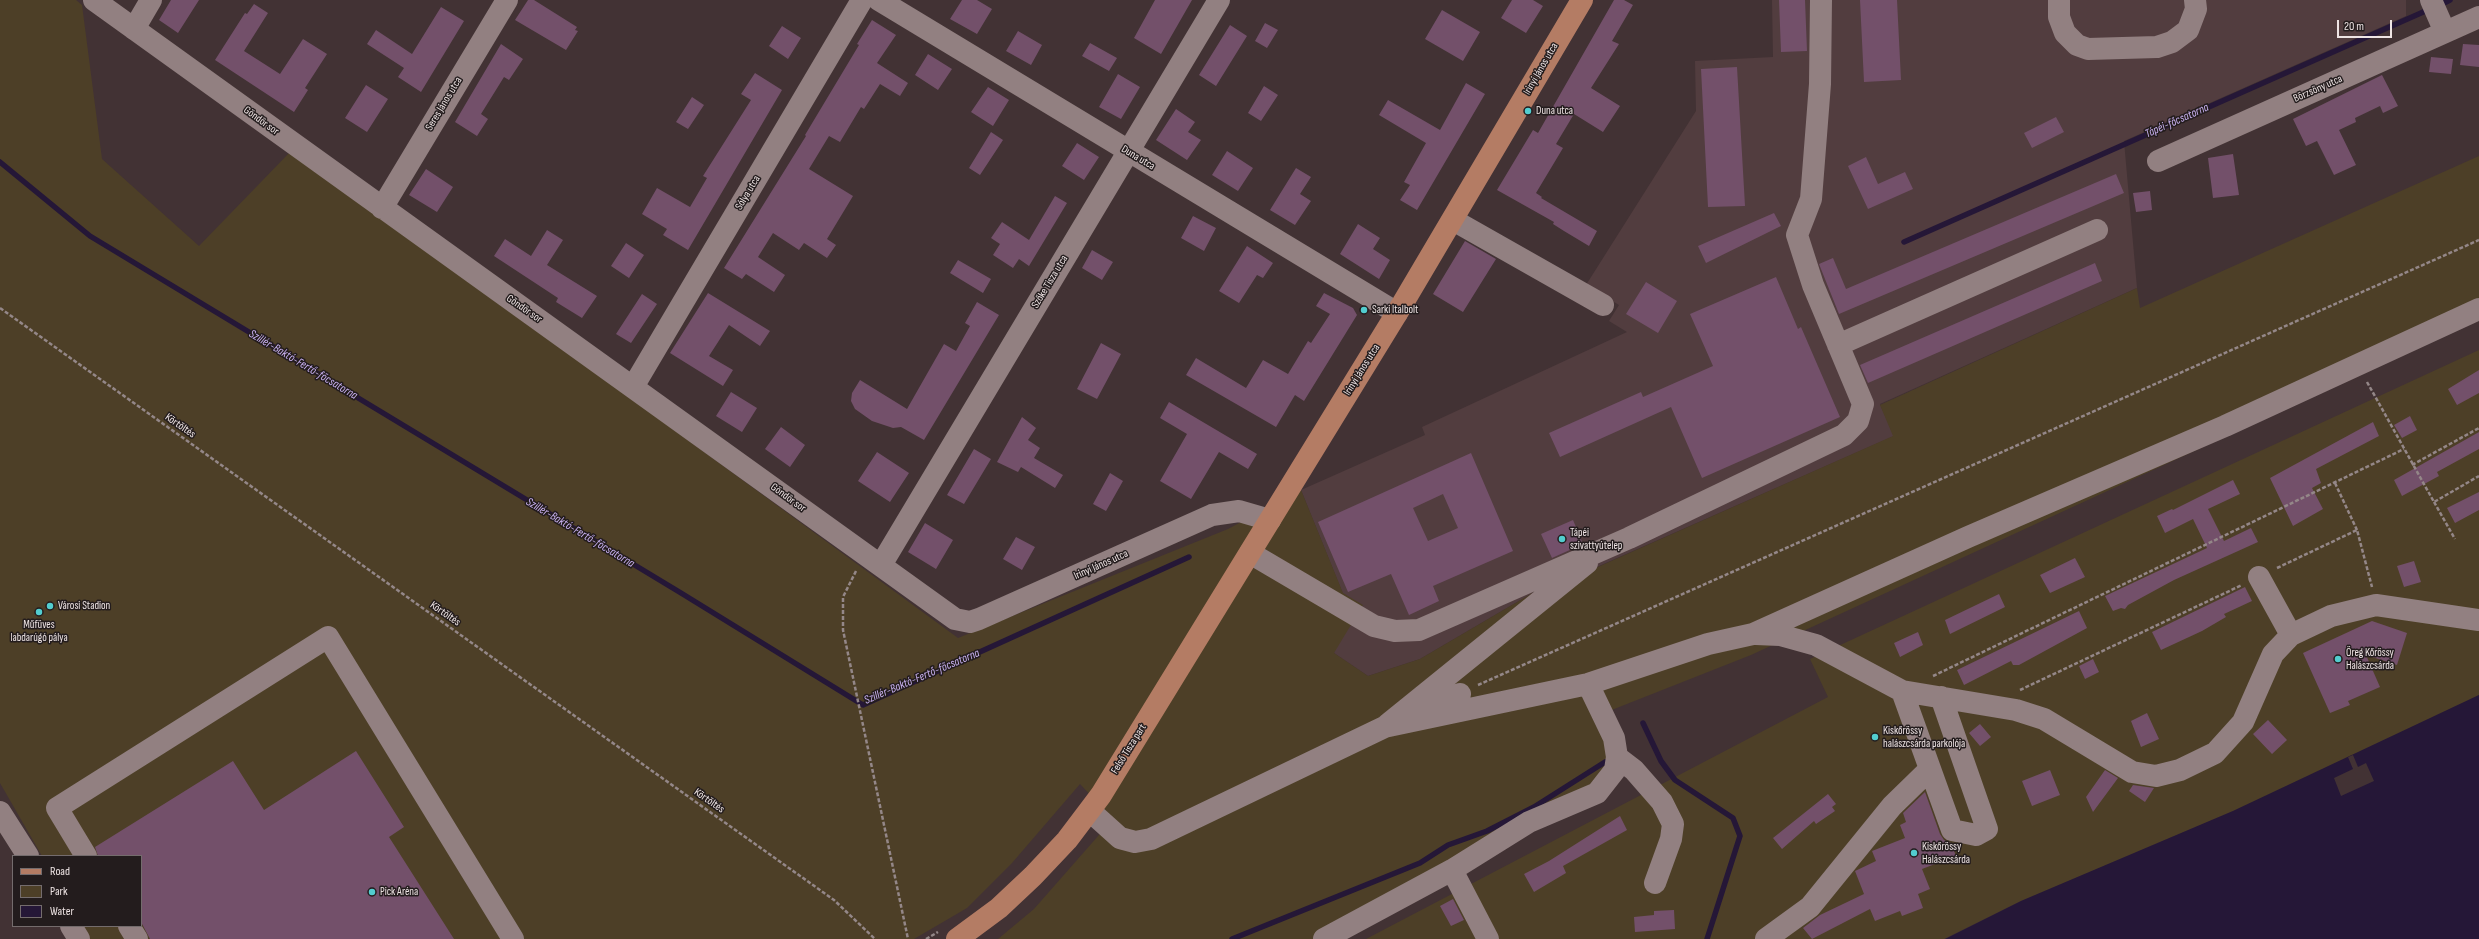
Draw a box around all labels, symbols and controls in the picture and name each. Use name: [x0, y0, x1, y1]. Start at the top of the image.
scale bar: [2339, 12, 2394, 38]
text: 20 m: [2344, 19, 2364, 34]
street label: Irinyi János utca: [1521, 41, 1561, 97]
street label: Börzsöny utca: [2292, 72, 2344, 106]
street label: Seres János utca: [423, 75, 465, 133]
water label: Tápéi-főcsatorna: [2143, 101, 2211, 141]
street label: Göndör sor: [241, 104, 281, 138]
place label: Duna utca: [1536, 104, 1573, 118]
marker: Duna utca: [1523, 106, 1533, 116]
street label: Duna utca: [1119, 143, 1157, 173]
street label: Sólya utca: [733, 173, 763, 213]
street label: Szőke Tisza utca: [1029, 253, 1071, 311]
street label: Göndör sor: [504, 292, 544, 326]
place label: Sarki Italbolt: [1372, 303, 1418, 317]
marker: Sarki Italbolt: [1359, 305, 1369, 315]
water label: Szillér-Baktó-Fertő-főcsatorna: [246, 327, 360, 403]
street label: Irinyi János utca: [1341, 342, 1383, 398]
street label: Körtöltés: [162, 411, 198, 441]
street label: Göndör sor: [768, 481, 808, 515]
water label: Szillér-Baktó-Fertő-főcsatorna: [523, 495, 637, 571]
place label: Tápéi szivattyútelep: [1570, 526, 1622, 552]
marker: Tápéi szivattyútelep: [1557, 534, 1567, 544]
street label: Irinyi János utca: [1072, 547, 1130, 583]
place label: Városi Stadion: [58, 599, 110, 613]
street label: Körtöltés: [427, 599, 463, 629]
marker: Városi Stadion: [45, 601, 55, 611]
marker: Műfüves labdarúgó pálya: [34, 607, 44, 617]
place label: Műfüves labdarúgó pálya: [10, 618, 68, 644]
water label: Szillér-Baktó-Fertő-főcsatorna: [862, 646, 982, 708]
place label: Öreg Kőrössy Halászcsárda: [2346, 646, 2394, 672]
marker: Öreg Kőrössy Halászcsárda: [2333, 654, 2343, 664]
street label: Felső Tisza part: [1108, 722, 1150, 776]
place label: Kiskőrössy halászcsárda parkolója: [1883, 724, 1965, 750]
marker: Kiskőrössy halászcsárda parkolója: [1870, 732, 1880, 742]
street label: Körtöltés: [691, 786, 727, 816]
place label: Kiskőrössy Halászcsárda: [1922, 840, 1970, 866]
marker: Kiskőrössy Halászcsárda: [1909, 848, 1919, 858]
legend: [12, 855, 142, 927]
text: Road: [50, 864, 70, 879]
text: Park: [50, 884, 68, 899]
place label: Pick Aréna: [380, 885, 418, 899]
marker: Pick Aréna: [367, 887, 377, 897]
text: Water: [50, 904, 74, 919]

